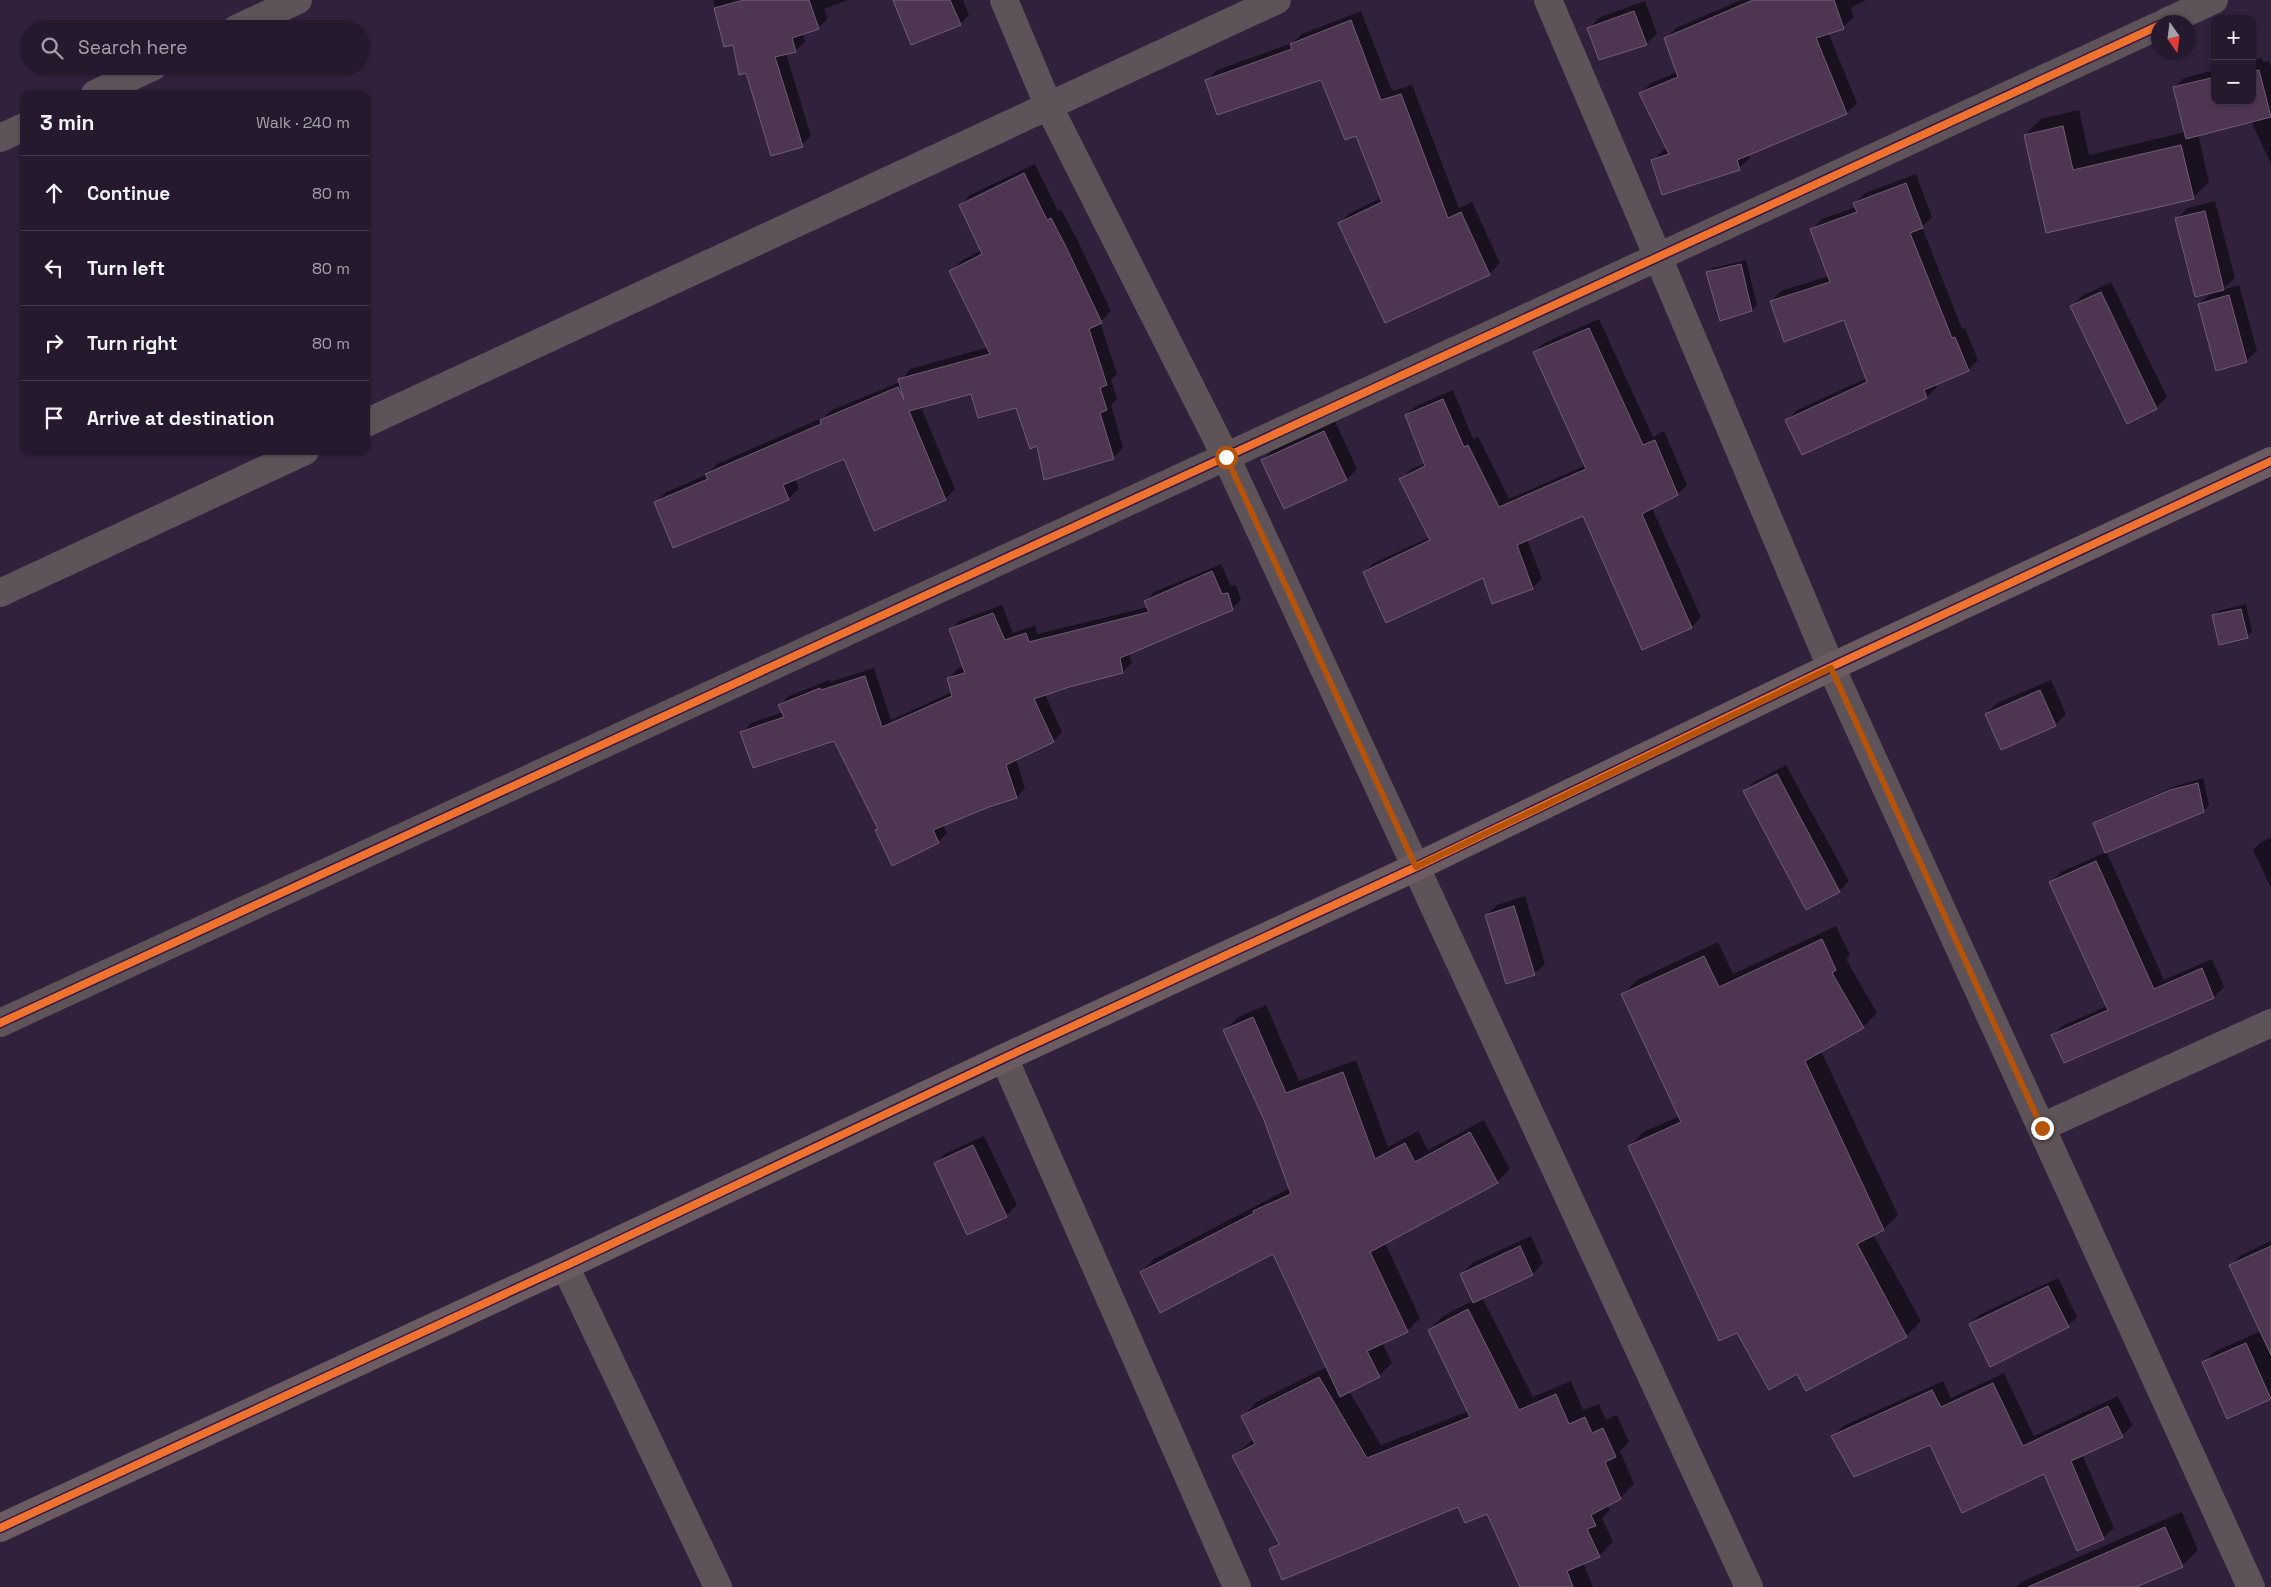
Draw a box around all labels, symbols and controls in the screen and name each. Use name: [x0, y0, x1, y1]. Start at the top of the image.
north arrow: [2151, 15, 2196, 60]
map controls: [2211, 15, 2256, 105]
button: +: [2211, 15, 2256, 60]
search box: [20, 20, 370, 75]
icon: search: [38, 34, 66, 62]
text: Search here: [78, 35, 188, 60]
button: −: [2211, 60, 2256, 105]
text: 3 min: [40, 109, 95, 136]
text: Walk · 240 m: [256, 112, 350, 133]
icon: ahead: [40, 179, 68, 207]
text: Continue: [87, 181, 170, 206]
text: 80 m: [312, 183, 350, 204]
icon: left: [40, 254, 68, 282]
text: Turn left: [87, 256, 165, 281]
text: 80 m: [312, 258, 350, 279]
icon: right: [40, 329, 68, 357]
text: Turn right: [87, 331, 177, 356]
text: 80 m: [312, 333, 350, 354]
icon: arrive: [40, 404, 68, 432]
text: Arrive at destination: [87, 406, 275, 431]
route start: [1215, 446, 1238, 469]
route end: [2031, 1117, 2054, 1140]

